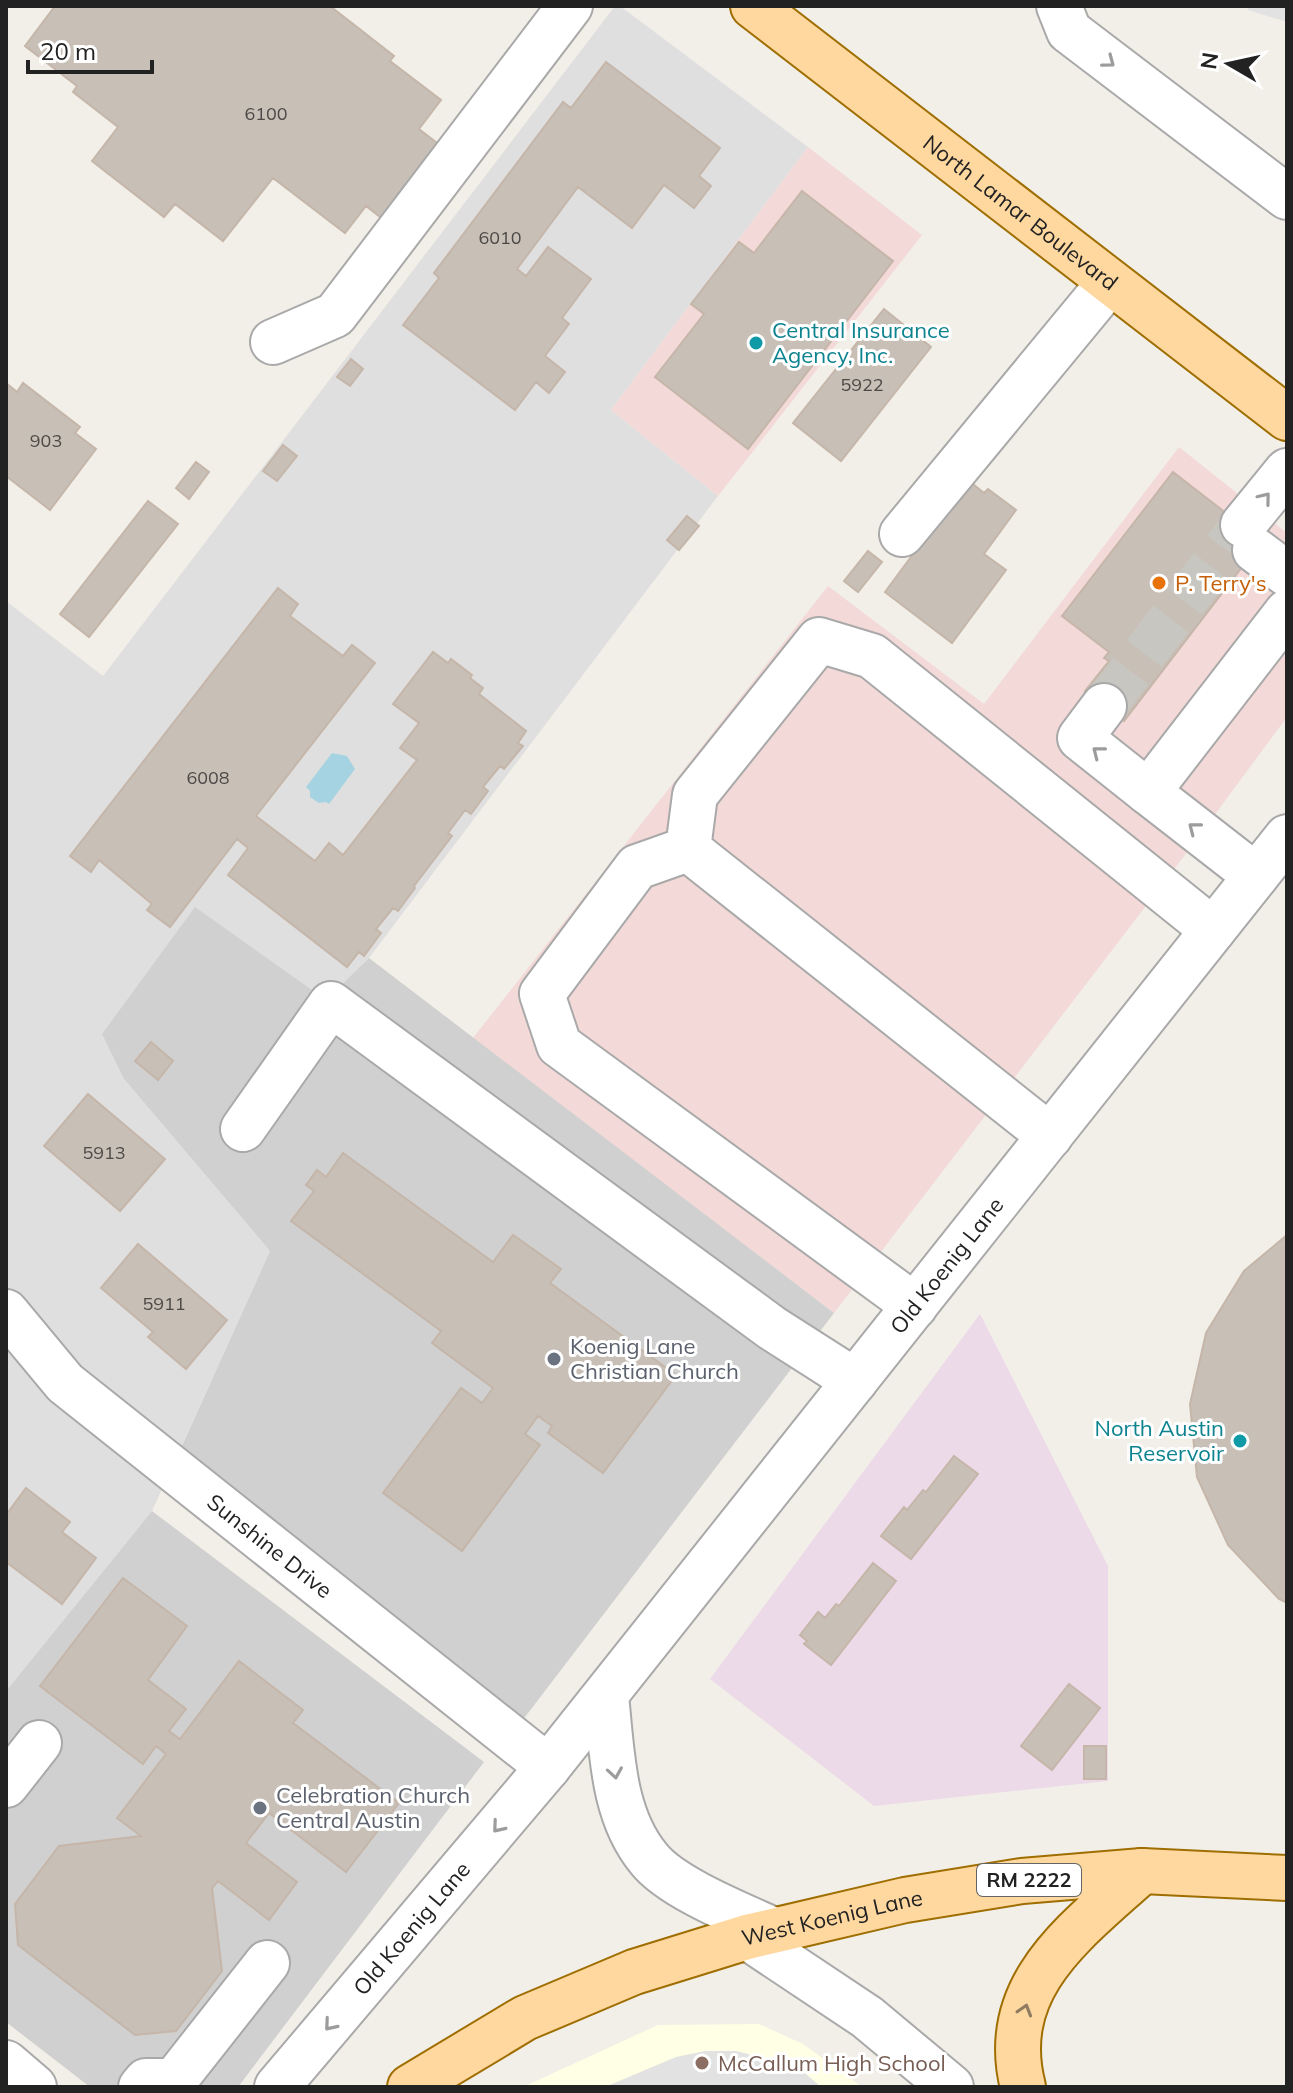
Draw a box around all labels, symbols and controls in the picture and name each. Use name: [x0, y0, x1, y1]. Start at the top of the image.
scale bar: [28, 24, 152, 74]
north arrow: [1189, 24, 1269, 104]
text: 20 m: [40, 36, 96, 66]
text: N: [1194, 50, 1224, 71]
one-way arrow: [1101, 52, 1115, 66]
house number: 6100: [244, 102, 288, 125]
street label: North Lamar Boulevard: [918, 129, 1124, 296]
house number: 6010: [478, 226, 522, 249]
place label: Central Insurance Agency, Inc.: [772, 316, 950, 369]
marker: Central Insurance Agency, Inc.: [747, 334, 765, 352]
house number: 5922: [840, 373, 884, 396]
house number: 903: [30, 429, 62, 452]
one-way arrow: [1255, 493, 1270, 507]
place label: P. Terry's: [1175, 569, 1267, 597]
marker: P. Terry's: [1150, 574, 1168, 592]
one-way arrow: [1092, 748, 1107, 762]
house number: 6008: [186, 766, 230, 789]
one-way arrow: [1189, 823, 1203, 838]
house number: 5913: [82, 1141, 126, 1164]
street label: Old Koenig Lane: [884, 1191, 1009, 1339]
house number: 5911: [142, 1292, 186, 1315]
place label: Koenig Lane Christian Church: [570, 1332, 739, 1385]
marker: Koenig Lane Christian Church: [545, 1350, 563, 1368]
place label: North Austin Reservoir: [1095, 1414, 1224, 1467]
marker: North Austin Reservoir: [1231, 1432, 1249, 1450]
street label: Sunshine Drive: [202, 1488, 338, 1604]
one-way arrow: [606, 1766, 623, 1780]
place label: Celebration Church Central Austin: [276, 1781, 470, 1834]
marker: Celebration Church Central Austin: [251, 1799, 269, 1817]
one-way arrow: [493, 1817, 508, 1832]
street label: Old Koenig Lane: [347, 1856, 476, 2001]
road number: RM 2222: [977, 1864, 1081, 1896]
street label: West Koenig Lane: [739, 1883, 924, 1952]
one-way arrow: [1016, 2004, 1032, 2018]
one-way arrow: [325, 2016, 340, 2030]
place label: McCallum High School: [718, 2049, 946, 2077]
marker: McCallum High School: [693, 2054, 711, 2072]

